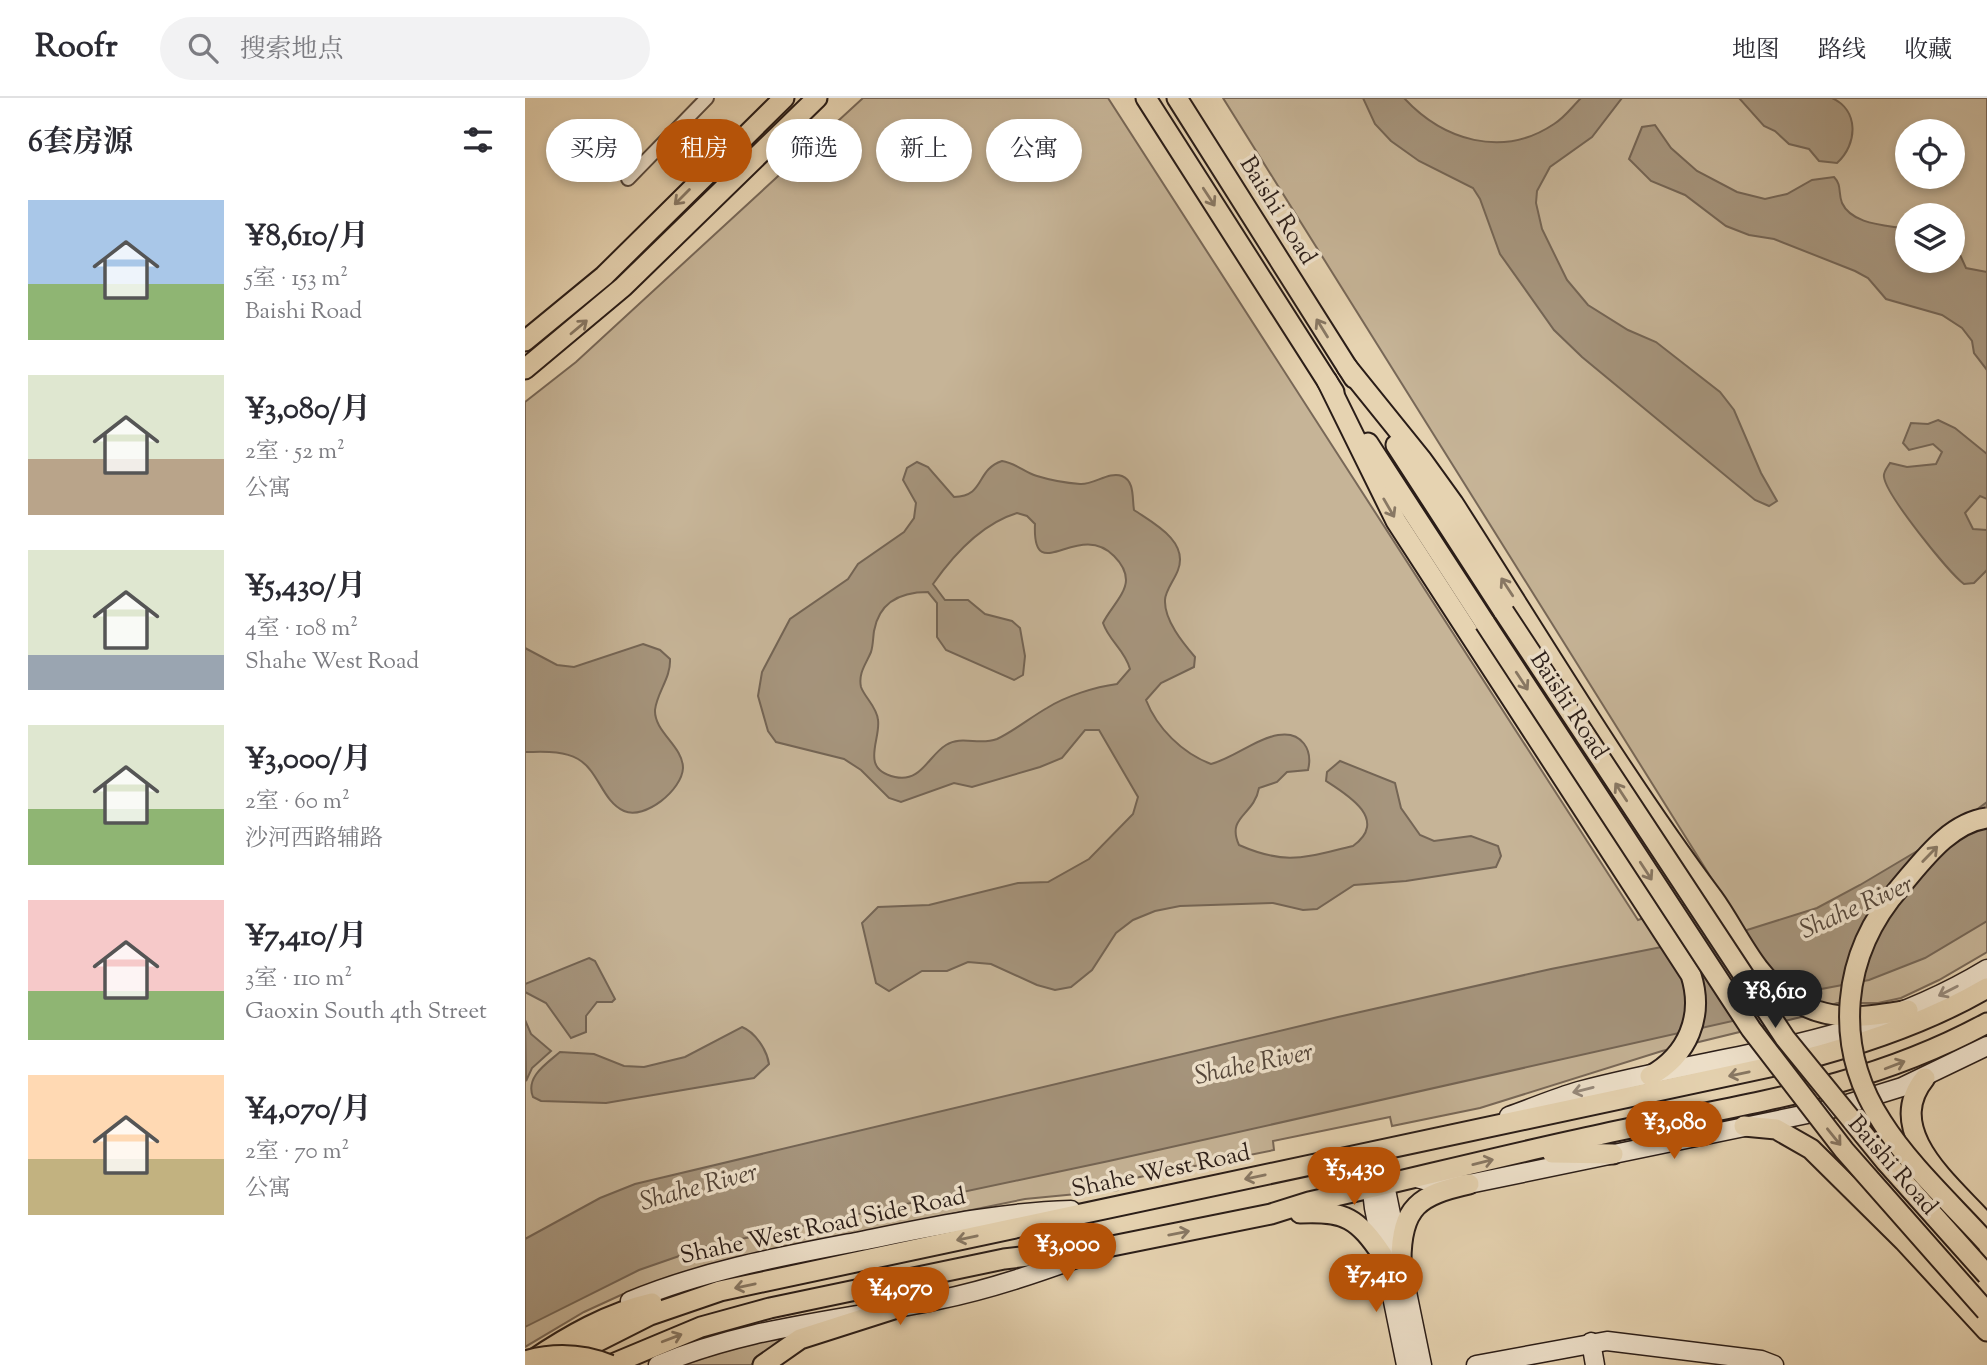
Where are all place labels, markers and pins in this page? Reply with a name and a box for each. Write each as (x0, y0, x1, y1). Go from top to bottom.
pin: ¥8,610 (1718, 970, 1832, 1030)
pin: ¥3,080 (1617, 1102, 1731, 1161)
pin: ¥5,430 (1297, 1148, 1411, 1207)
pin: ¥3,000 (1010, 1224, 1124, 1283)
pin: ¥7,410 (1319, 1254, 1433, 1314)
pin: ¥4,070 (843, 1268, 957, 1327)

